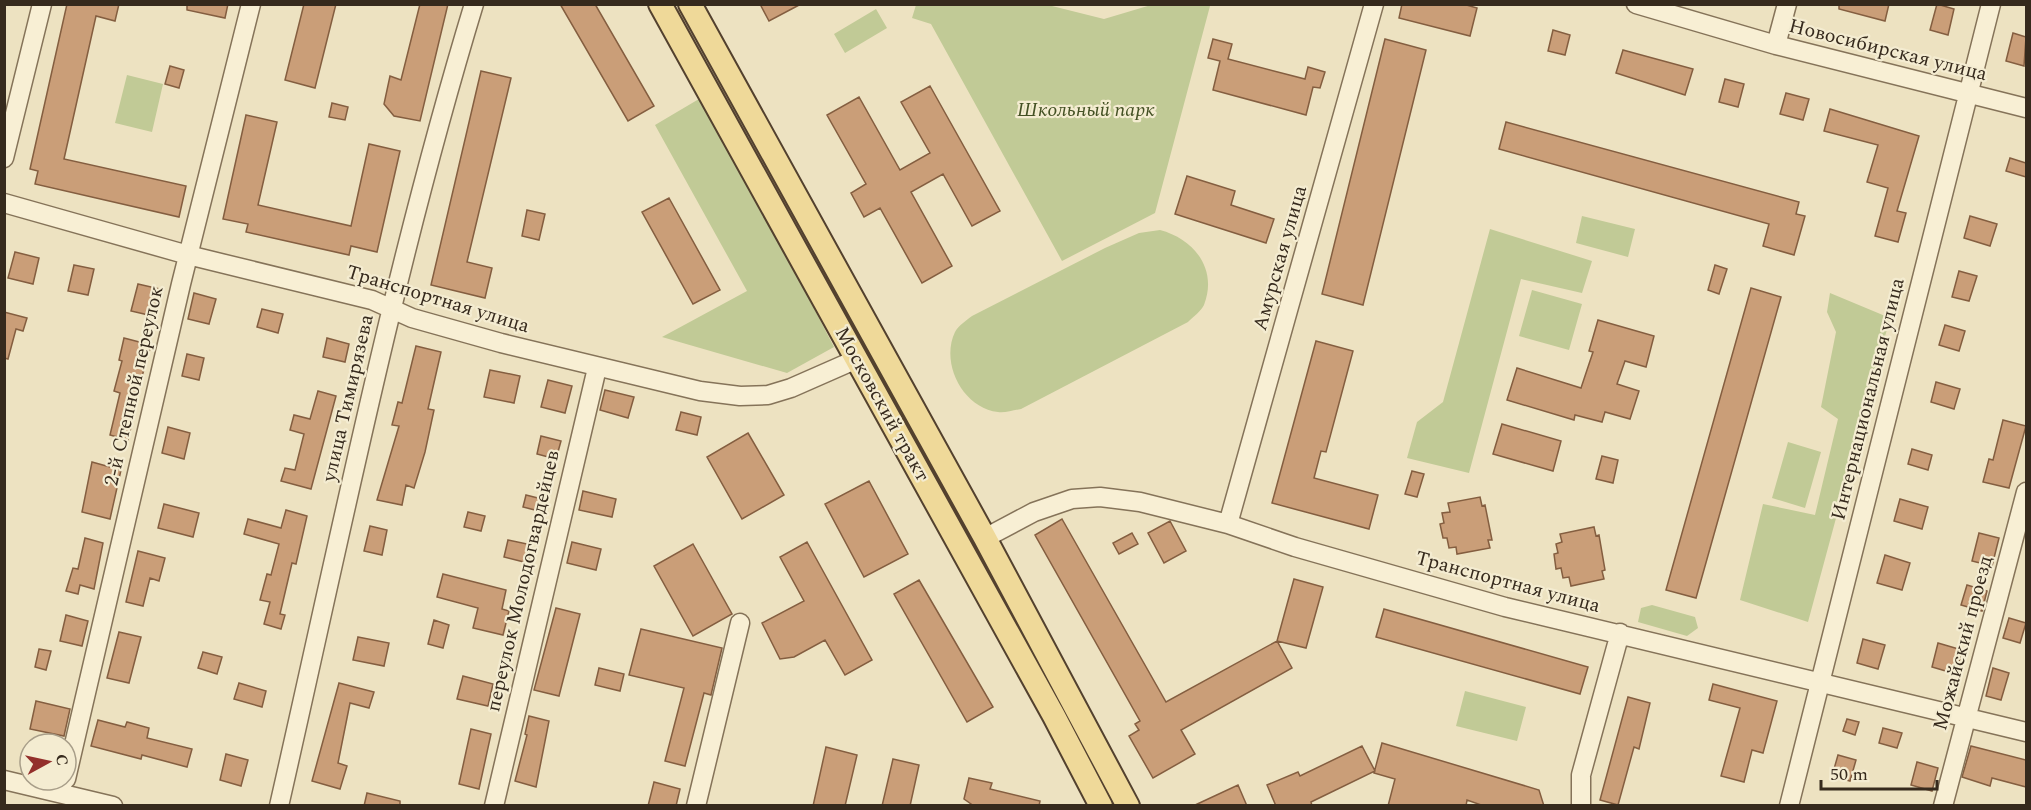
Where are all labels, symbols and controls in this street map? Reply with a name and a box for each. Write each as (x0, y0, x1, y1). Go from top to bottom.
street label: Новосибирская улица (1786, 11, 1991, 89)
park label: Школьный парк (1017, 95, 1155, 125)
street label: Амурская улица (1245, 182, 1315, 334)
street label: Транспортная улица (343, 257, 534, 341)
street label: Интернациональная улица (1823, 274, 1913, 523)
street label: 2-й Степной переулок (96, 283, 172, 489)
street label: улица Тимирязева (314, 311, 382, 486)
street label: Московский тракт (827, 321, 937, 487)
street label: переулок Молодогвардейцев (478, 447, 568, 715)
street label: Транспортная улица (1412, 543, 1604, 621)
street label: Можайский проезд (1925, 552, 2001, 734)
north arrow (18, 732, 78, 792)
text: С (49, 753, 75, 767)
scale bar (1821, 753, 1936, 791)
text: 50 m (1830, 761, 1868, 788)

